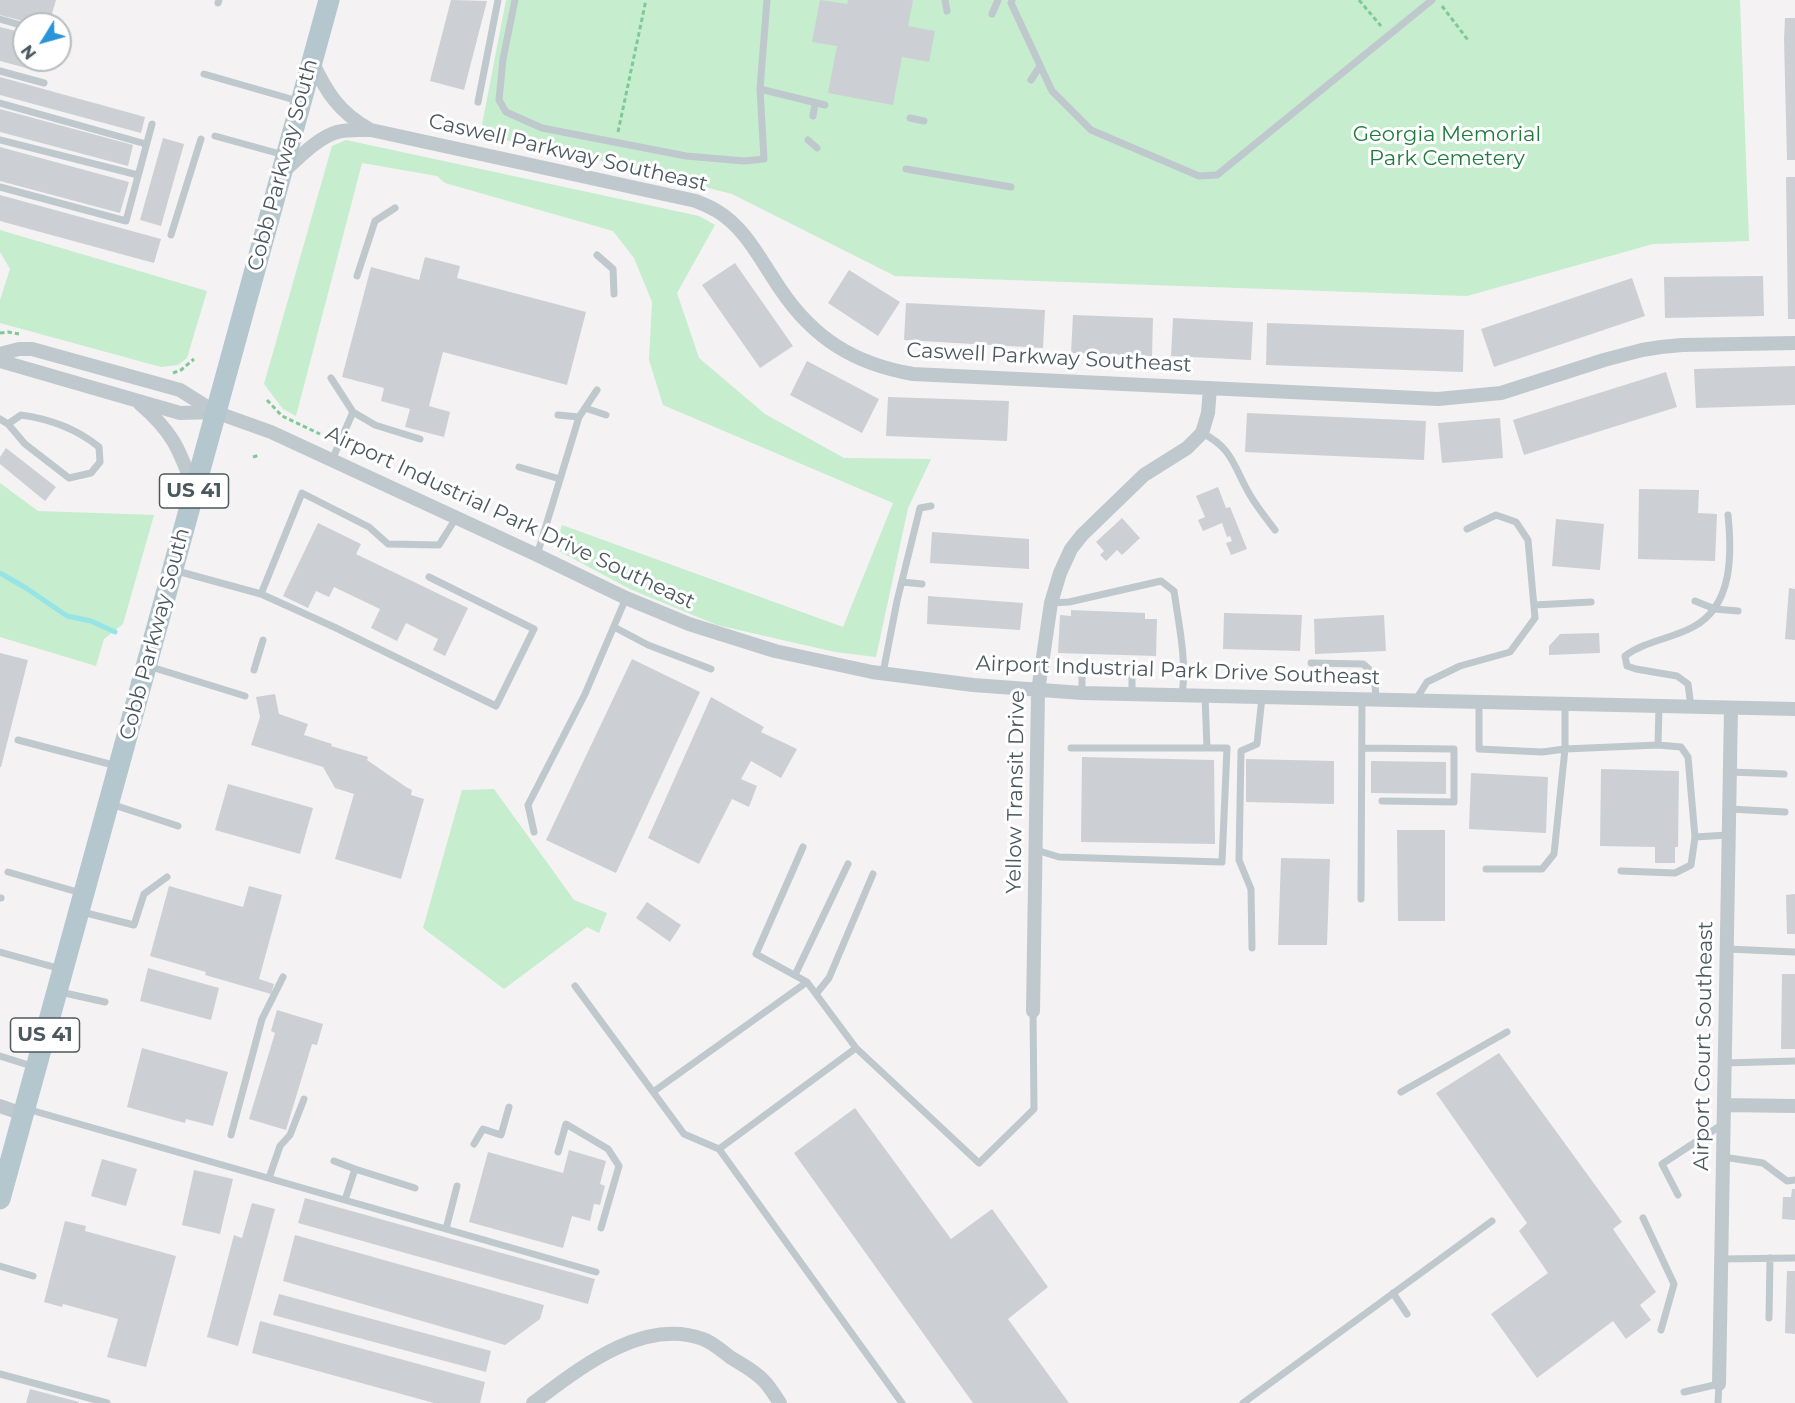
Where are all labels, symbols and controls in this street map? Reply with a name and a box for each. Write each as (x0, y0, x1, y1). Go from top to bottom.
north arrow (12, 12, 72, 72)
text: N (17, 41, 40, 63)
street label: Cobb Parkway South (243, 56, 323, 274)
street label: Caswell Parkway Southeast (426, 109, 710, 197)
park label: Georgia Memorial Park Cemetery (1353, 122, 1541, 172)
street label: Caswell Parkway Southeast (906, 338, 1192, 378)
street label: Airport Industrial Park Drive Southeast (321, 421, 699, 615)
road number: US 41 (160, 474, 228, 508)
street label: Cobb Parkway South (115, 525, 195, 743)
street label: Airport Industrial Park Drive Southeast (975, 651, 1381, 691)
street label: Yellow Transit Drive (1002, 690, 1030, 894)
street label: Airport Court Southeast (1689, 921, 1719, 1171)
road number: US 41 (10, 1018, 80, 1052)

